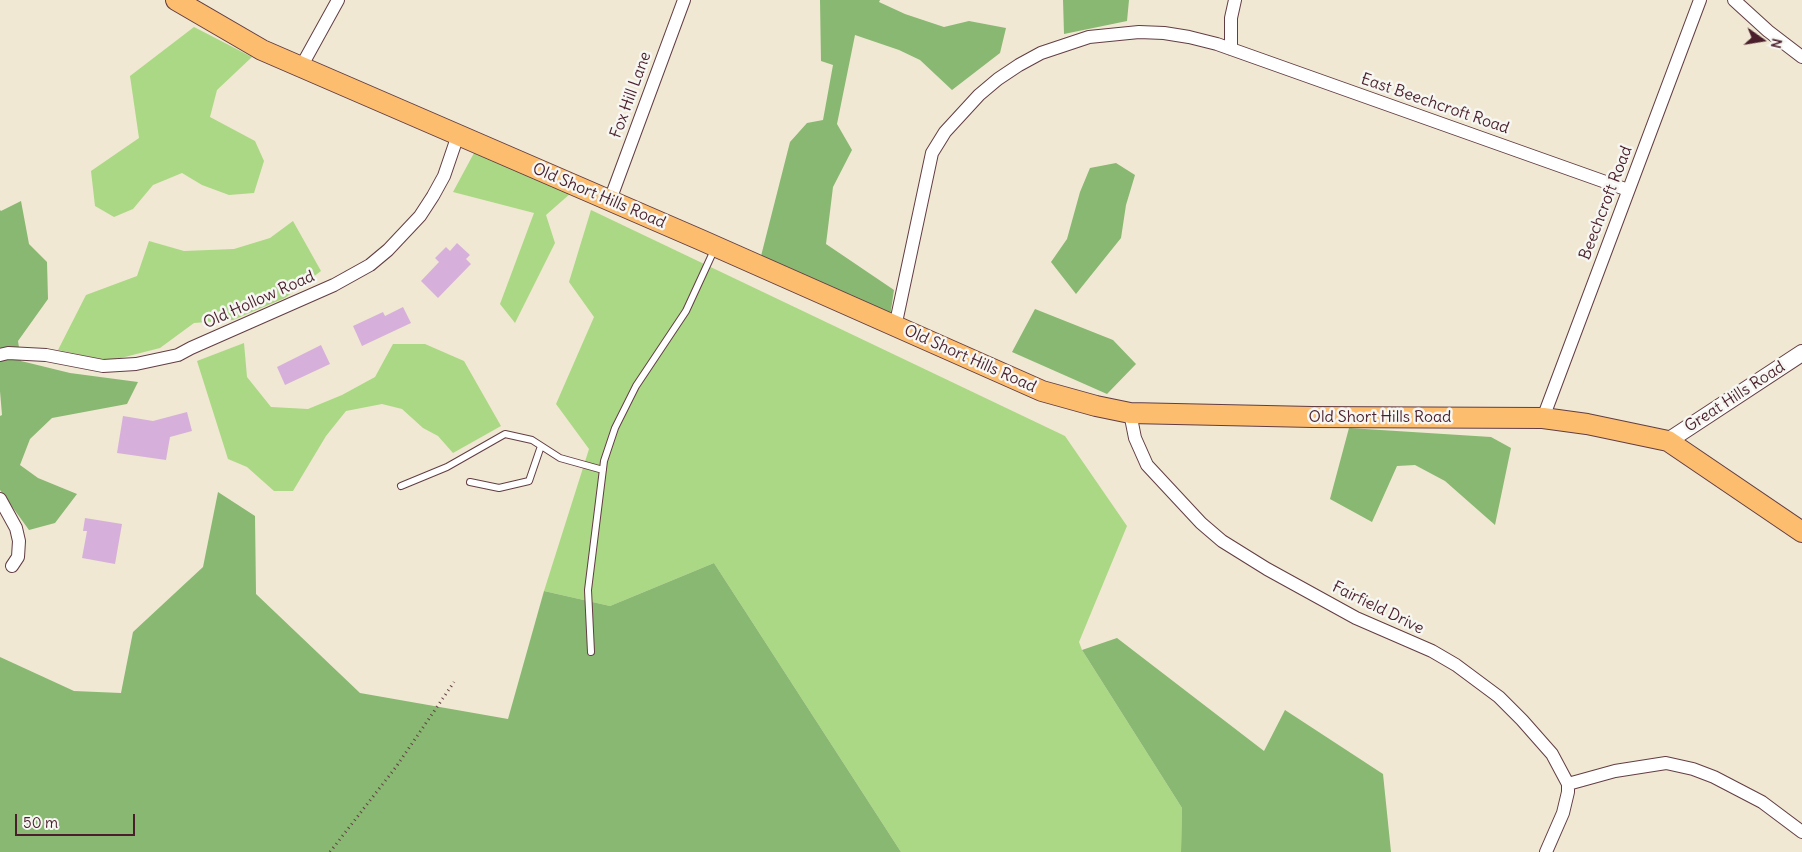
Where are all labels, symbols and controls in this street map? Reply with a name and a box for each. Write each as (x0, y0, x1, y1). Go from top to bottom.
north arrow (1737, 15, 1787, 65)
text: N (1767, 37, 1786, 50)
street label: Fox Hill Lane (607, 49, 655, 141)
street label: East Beechcroft Road (1358, 70, 1512, 138)
street label: Beechcroft Road (1575, 143, 1637, 263)
street label: Old Short Hills Road (529, 159, 669, 233)
street label: Old Hollow Road (200, 267, 318, 333)
street label: Old Short Hills Road (901, 321, 1039, 397)
street label: Great Hills Road (1681, 358, 1789, 436)
street label: Old Short Hills Road (1309, 407, 1451, 427)
street label: Fairfield Drive (1329, 578, 1427, 638)
scale bar (18, 804, 138, 836)
text: 50 m (23, 813, 58, 832)

